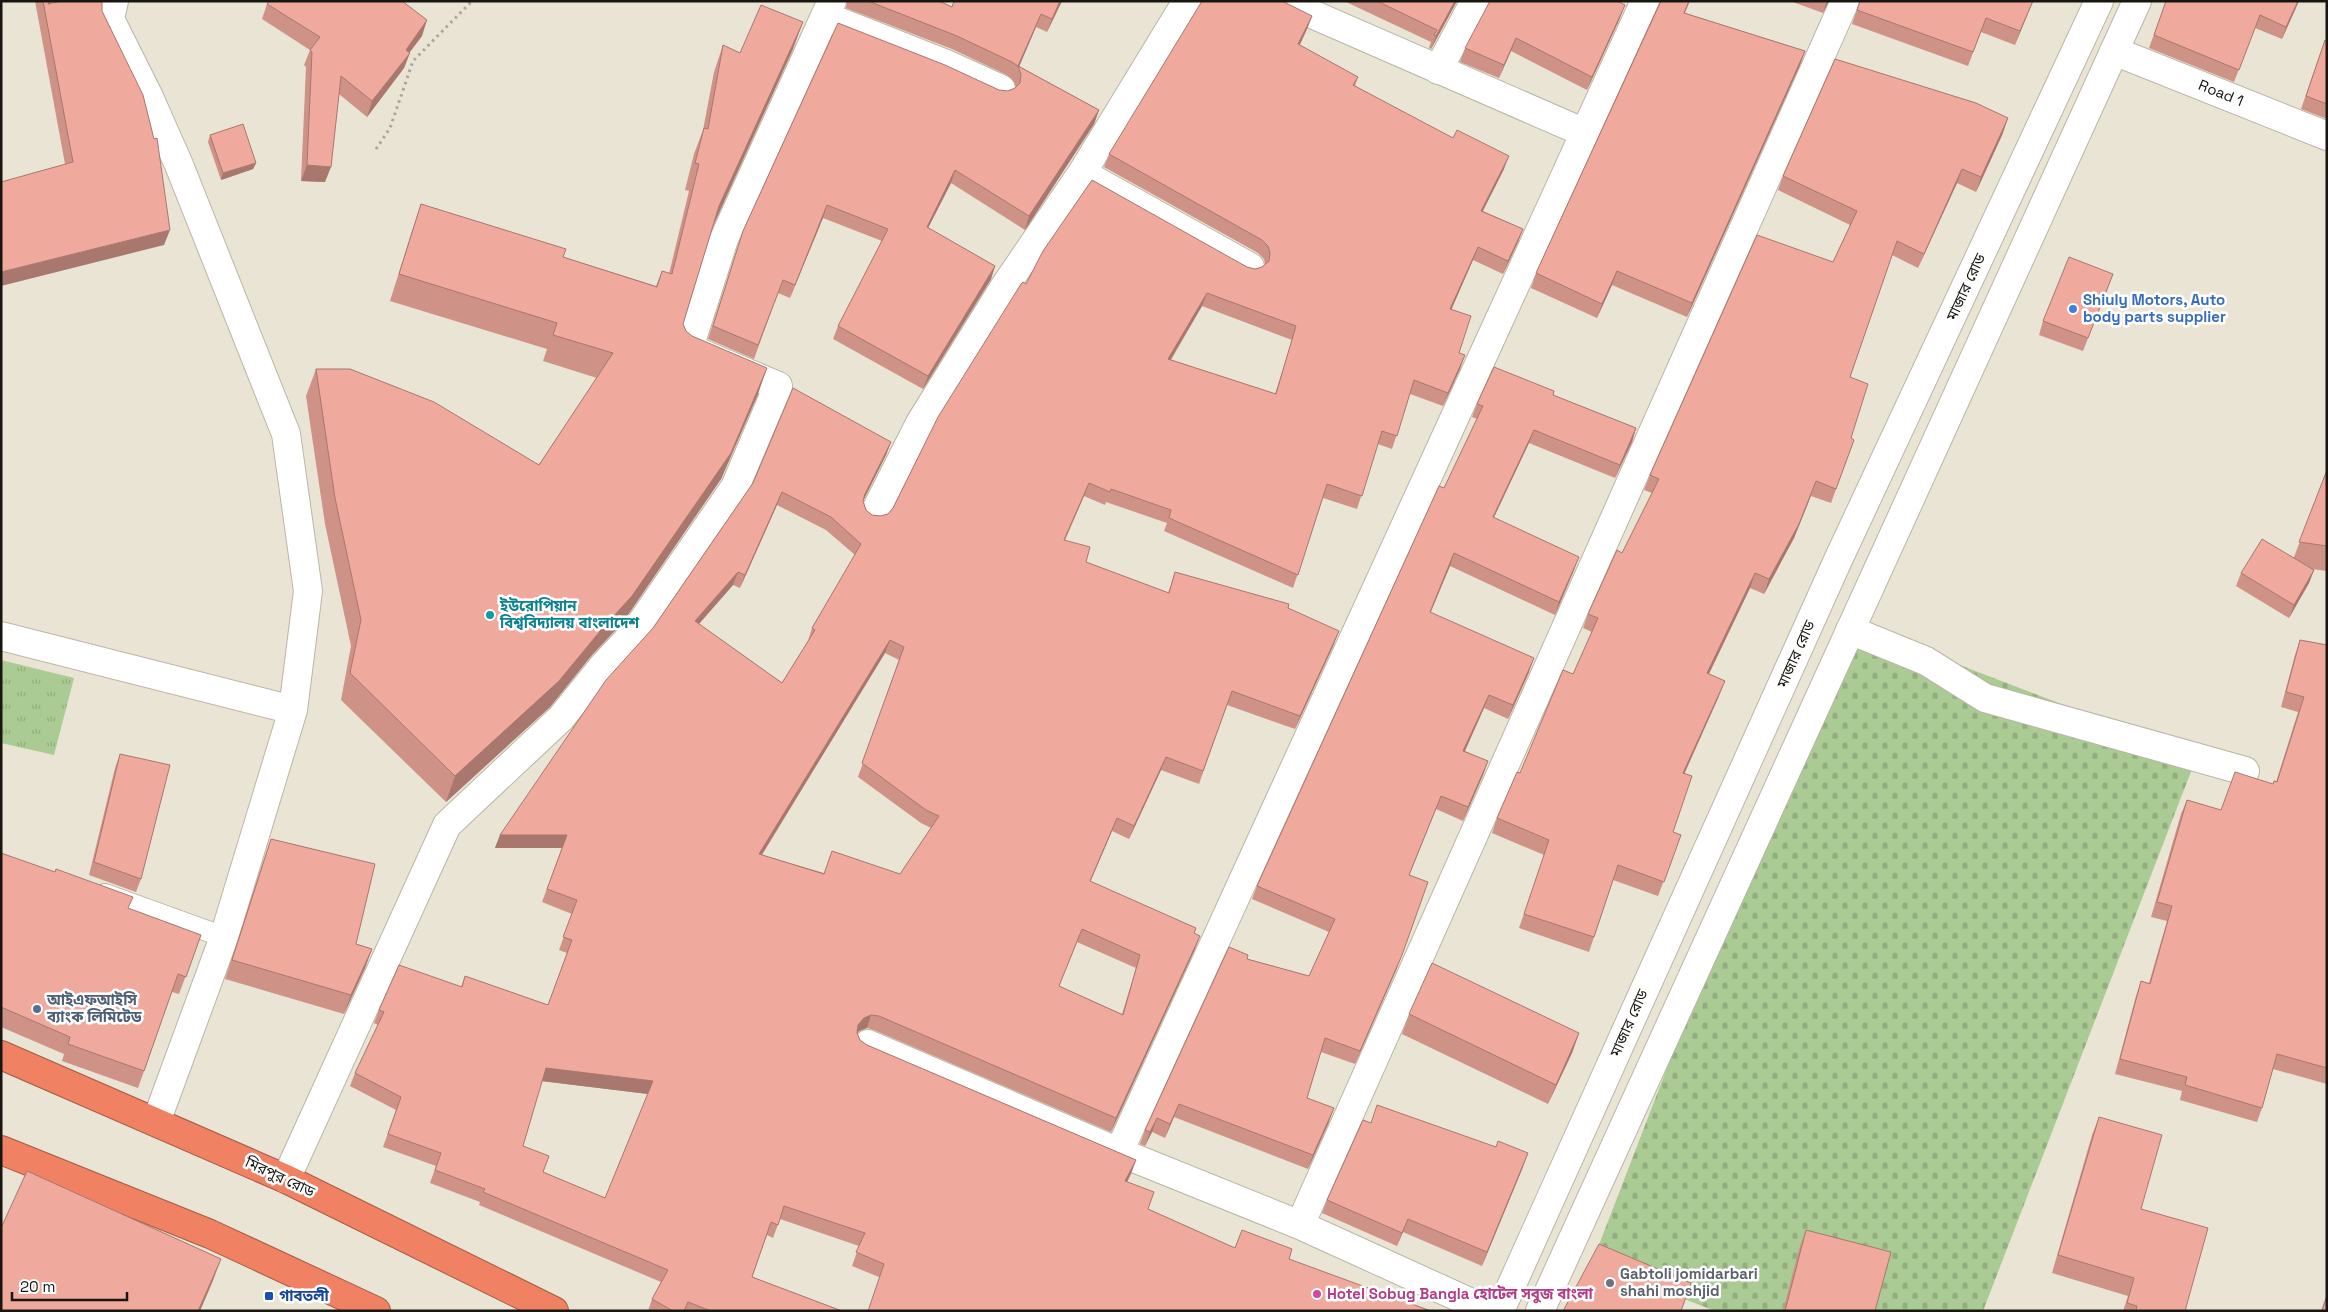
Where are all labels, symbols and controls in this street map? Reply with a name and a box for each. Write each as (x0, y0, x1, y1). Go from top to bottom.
street label: Road 1 (2196, 75, 2247, 110)
street label: মাজার রোড (1941, 250, 1989, 324)
place label: Shiuly Motors, Auto body parts supplier (2083, 290, 2226, 326)
marker: Shiuly Motors, Auto body parts supplier (2067, 303, 2079, 315)
place label: ইউরোপিয়ান বিশ্ববিদ্যালয় বাংলাদেশ (499, 596, 639, 632)
marker: ইউরোপিয়ান বিশ্ববিদ্যালয় বাংলাদেশ (484, 609, 496, 621)
street label: মাজার রোড (1772, 617, 1819, 691)
street label: মাজার রোড (1605, 986, 1652, 1060)
place label: আইএফআইসি ব্যাংক লিমিটেড (46, 990, 142, 1026)
marker: আইএফআইসি ব্যাংক লিমিটেড (31, 1003, 43, 1015)
street label: মিরপুর রোড (241, 1152, 318, 1201)
place label: Gabtoli jomidarbari shahi moshjid (1620, 1264, 1758, 1300)
scale bar (12, 1270, 128, 1302)
text: 20 m (20, 1277, 55, 1296)
marker: Gabtoli jomidarbari shahi moshjid (1604, 1277, 1616, 1289)
place label: Hotel Sobug Bangla হোটেল সবুজ বাংলা (1327, 1284, 1594, 1304)
place label: গাবতলী (279, 1286, 329, 1305)
marker: Hotel Sobug Bangla হোটেল সবুজ বাংলা (1311, 1288, 1323, 1300)
marker: গাবতলী (263, 1290, 275, 1302)

